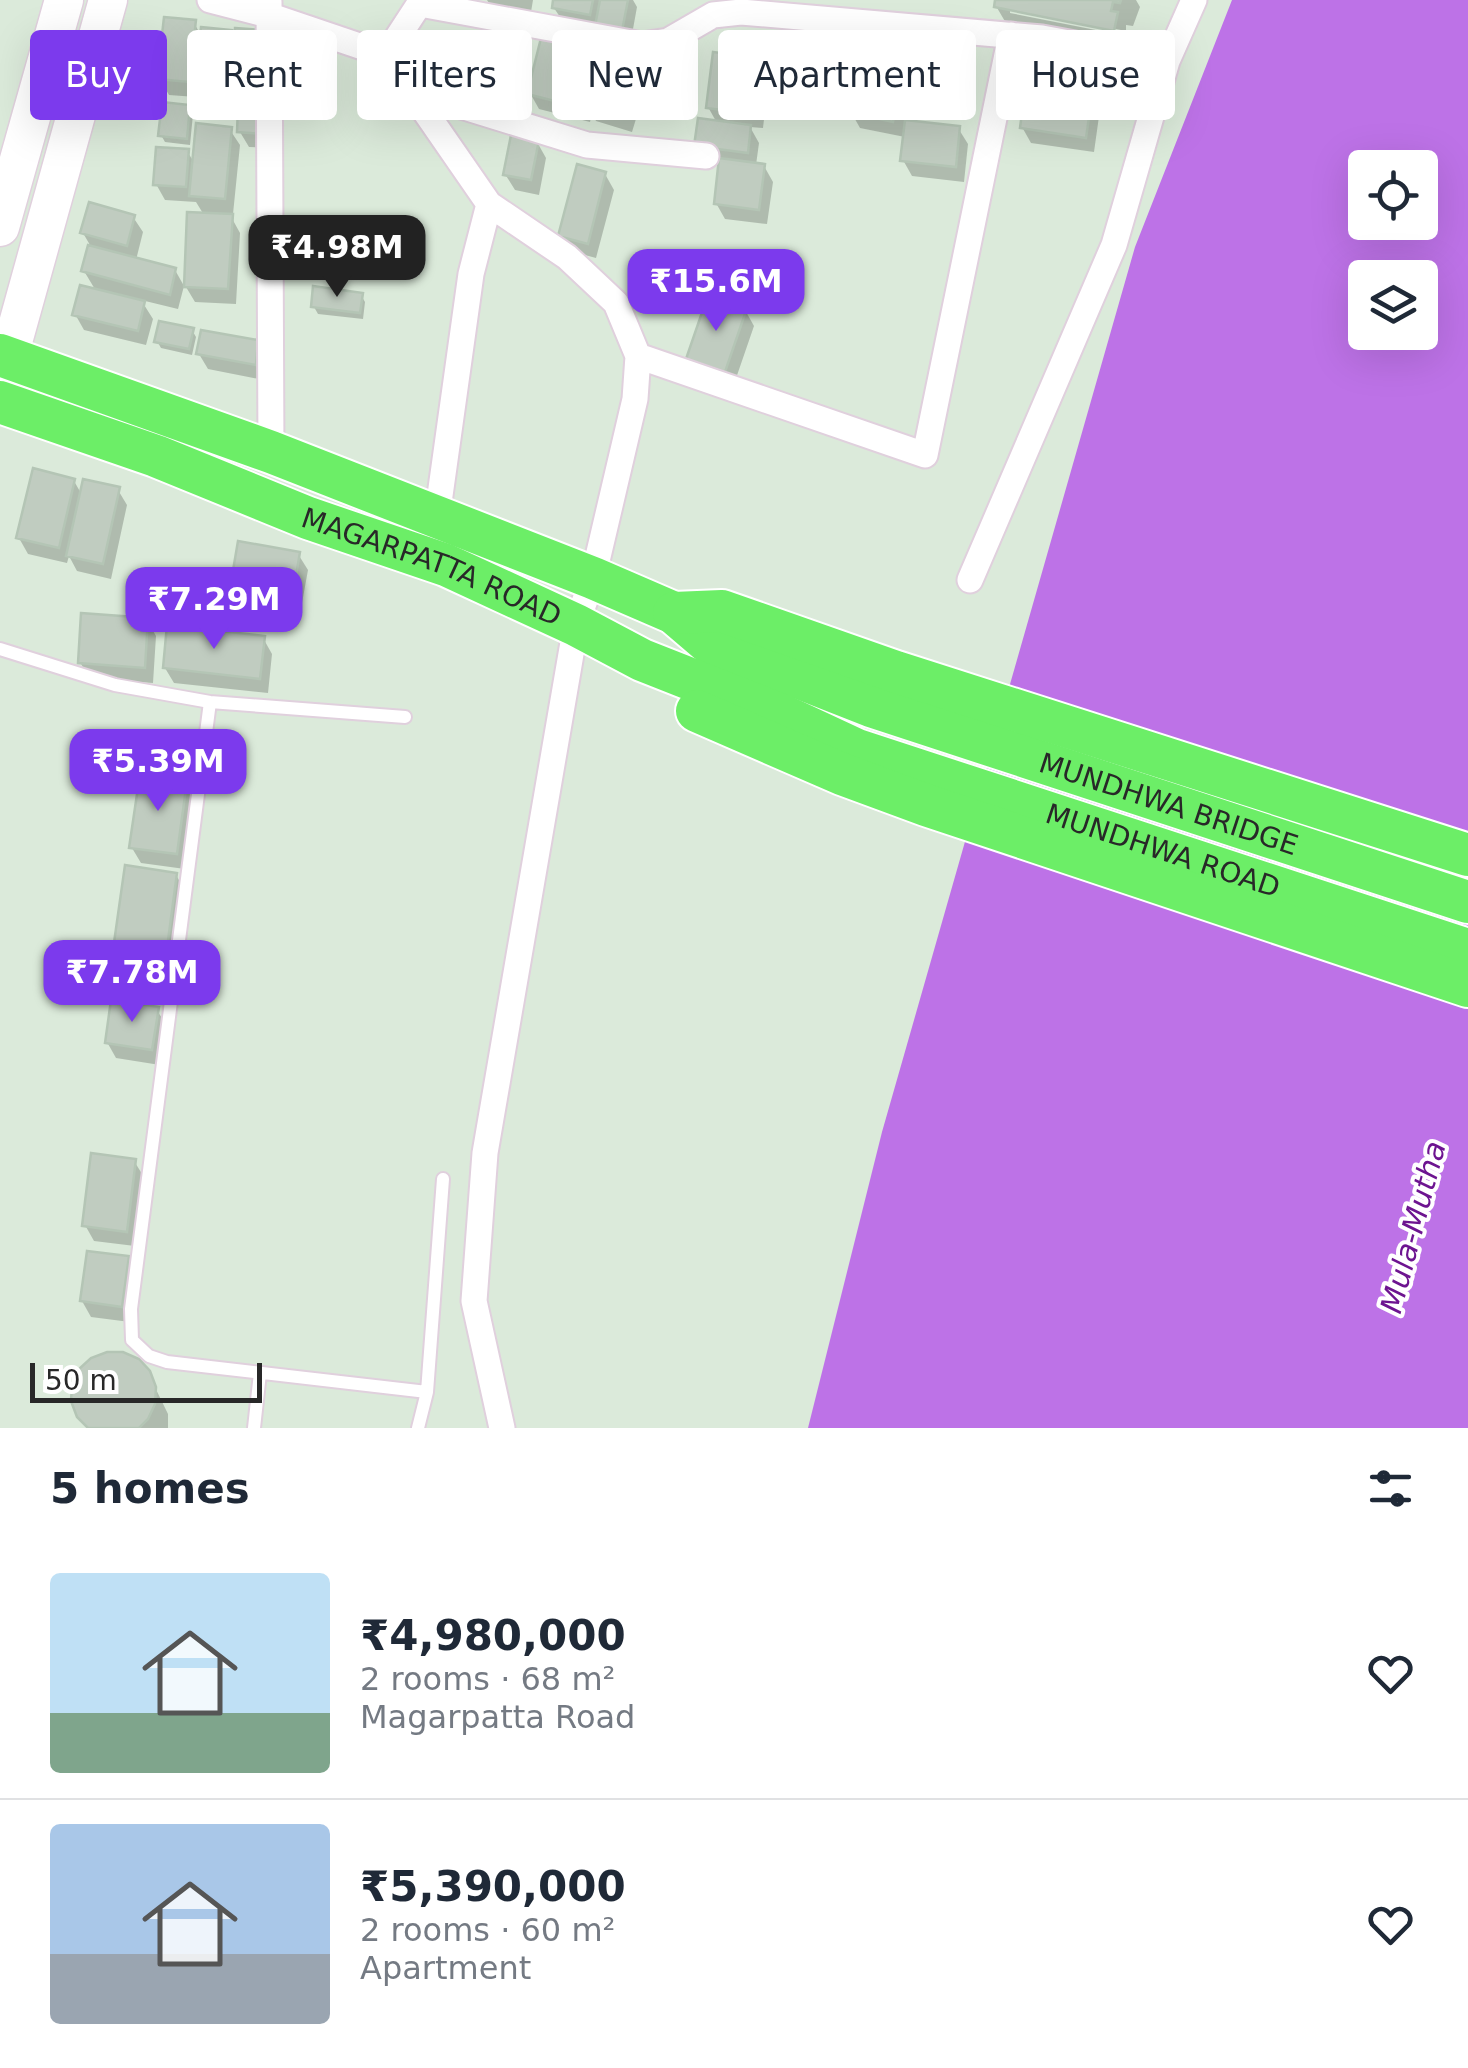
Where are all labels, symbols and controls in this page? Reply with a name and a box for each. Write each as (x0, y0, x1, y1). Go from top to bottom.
chip: Buy (30, 30, 167, 120)
chip: Rent (187, 30, 337, 120)
chip: Filters (357, 30, 532, 120)
chip: New (552, 30, 698, 120)
chip: Apartment (718, 30, 976, 120)
chip: House (996, 30, 1175, 120)
map controls (1348, 150, 1438, 350)
button: locate (1348, 150, 1438, 240)
pin: ₹4.98M (256, 215, 418, 300)
text: ₹4.98M (270, 228, 404, 266)
pin: ₹15.6M (635, 249, 797, 334)
button: layers (1348, 260, 1438, 350)
text: ₹15.6M (649, 262, 783, 300)
street label: MAGARPATTA ROAD (297, 501, 567, 632)
pin: ₹7.29M (133, 567, 295, 652)
text: ₹7.29M (147, 580, 281, 618)
pin: ₹5.39M (77, 729, 239, 814)
text: ₹5.39M (91, 742, 225, 780)
street label: MUNDHWA BRIDGE (1035, 746, 1302, 862)
street label: MUNDHWA ROAD (1042, 796, 1284, 904)
pin: ₹7.78M (51, 940, 213, 1025)
text: ₹7.78M (65, 953, 199, 991)
water label: Mula-Mutha (1373, 1137, 1453, 1317)
scale bar (30, 1358, 262, 1402)
text: 50 m (45, 1364, 117, 1397)
icon: filters (1363, 1461, 1418, 1516)
text: 5 homes (50, 1464, 250, 1513)
text: ₹4,980,000 (360, 1611, 626, 1660)
icon: home (130, 1613, 250, 1733)
icon: heart (1363, 1646, 1418, 1701)
text: 2 rooms · 68 m² (360, 1660, 615, 1698)
text: Magarpatta Road (360, 1698, 635, 1736)
text: ₹5,390,000 (360, 1862, 626, 1911)
icon: home (130, 1864, 250, 1984)
icon: heart (1363, 1897, 1418, 1952)
text: 2 rooms · 60 m² (360, 1911, 615, 1949)
text: Apartment (360, 1949, 531, 1987)

